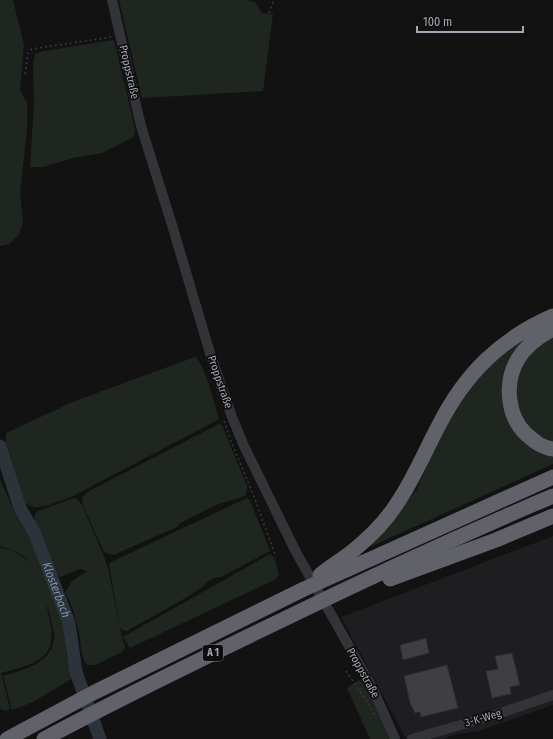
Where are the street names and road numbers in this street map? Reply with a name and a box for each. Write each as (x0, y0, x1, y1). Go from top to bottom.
street label: Proppstraße (116, 44, 142, 100)
street label: Proppstraße (205, 354, 235, 410)
road number: A 1 (203, 645, 223, 661)
street label: Proppstraße (344, 646, 382, 700)
street label: 3-K-Weg (463, 706, 503, 729)

